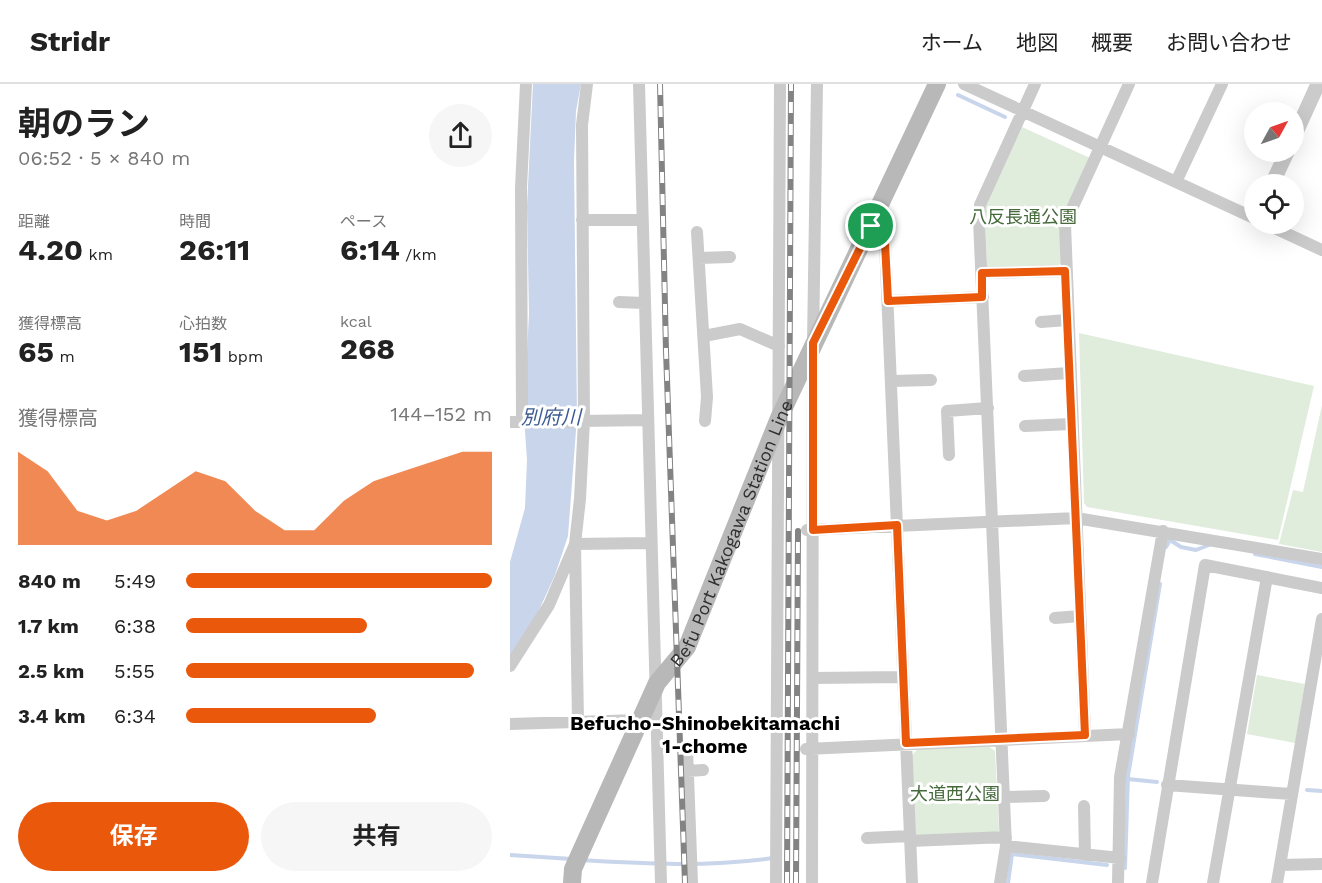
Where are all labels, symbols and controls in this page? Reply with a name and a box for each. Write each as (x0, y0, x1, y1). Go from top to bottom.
text: Stridr (30, 25, 110, 58)
text: ホーム (921, 30, 983, 55)
text: 地図 (1016, 30, 1058, 55)
text: 概要 (1091, 30, 1133, 55)
text: お問い合わせ (1166, 30, 1292, 55)
north arrow (1244, 102, 1304, 162)
map controls (1244, 102, 1304, 234)
text: 朝のラン (18, 104, 150, 143)
button: share (429, 104, 492, 167)
text: 06:52 · 5 × 840 m (18, 146, 190, 170)
button: locate (1244, 174, 1304, 234)
pin (845, 200, 896, 251)
park label: 八反長通公園 (969, 206, 1077, 227)
icon: arrive (854, 209, 887, 242)
text: 距離 (18, 212, 50, 231)
text: 時間 (179, 212, 211, 231)
text: ペース (340, 212, 387, 231)
text: 4.20 (18, 232, 83, 267)
text: 26:11 (179, 232, 250, 267)
text: 6:14 (340, 232, 400, 267)
text: km (83, 245, 113, 264)
text: /km (400, 245, 437, 264)
text: kcal (340, 312, 372, 331)
text: 獲得標高 (18, 314, 82, 333)
text: 心拍数 (179, 314, 227, 333)
text: 268 (340, 331, 395, 366)
text: 65 (18, 334, 54, 369)
text: 151 (179, 334, 222, 369)
text: m (54, 347, 75, 366)
text: bpm (222, 347, 263, 366)
street label: Befu Port Kakogawa Station Line (665, 396, 797, 671)
text: 144–152 m (390, 402, 492, 426)
water label: 別府川 (521, 405, 583, 429)
text: 獲得標高 (18, 406, 98, 430)
text: 840 m (18, 569, 81, 593)
text: 5:49 (114, 569, 156, 593)
text: 1.7 km (18, 614, 79, 638)
text: 6:38 (114, 614, 156, 638)
text: 2.5 km (18, 659, 84, 683)
text: 5:55 (114, 659, 155, 683)
text: 3.4 km (18, 704, 85, 728)
text: 6:34 (114, 704, 156, 728)
district label: Befucho-Shinobekitamachi 1-chome (570, 711, 840, 758)
park label: 大道西公園 (910, 783, 1000, 804)
button: 保存 (18, 802, 249, 871)
button: 共有 (261, 802, 492, 871)

